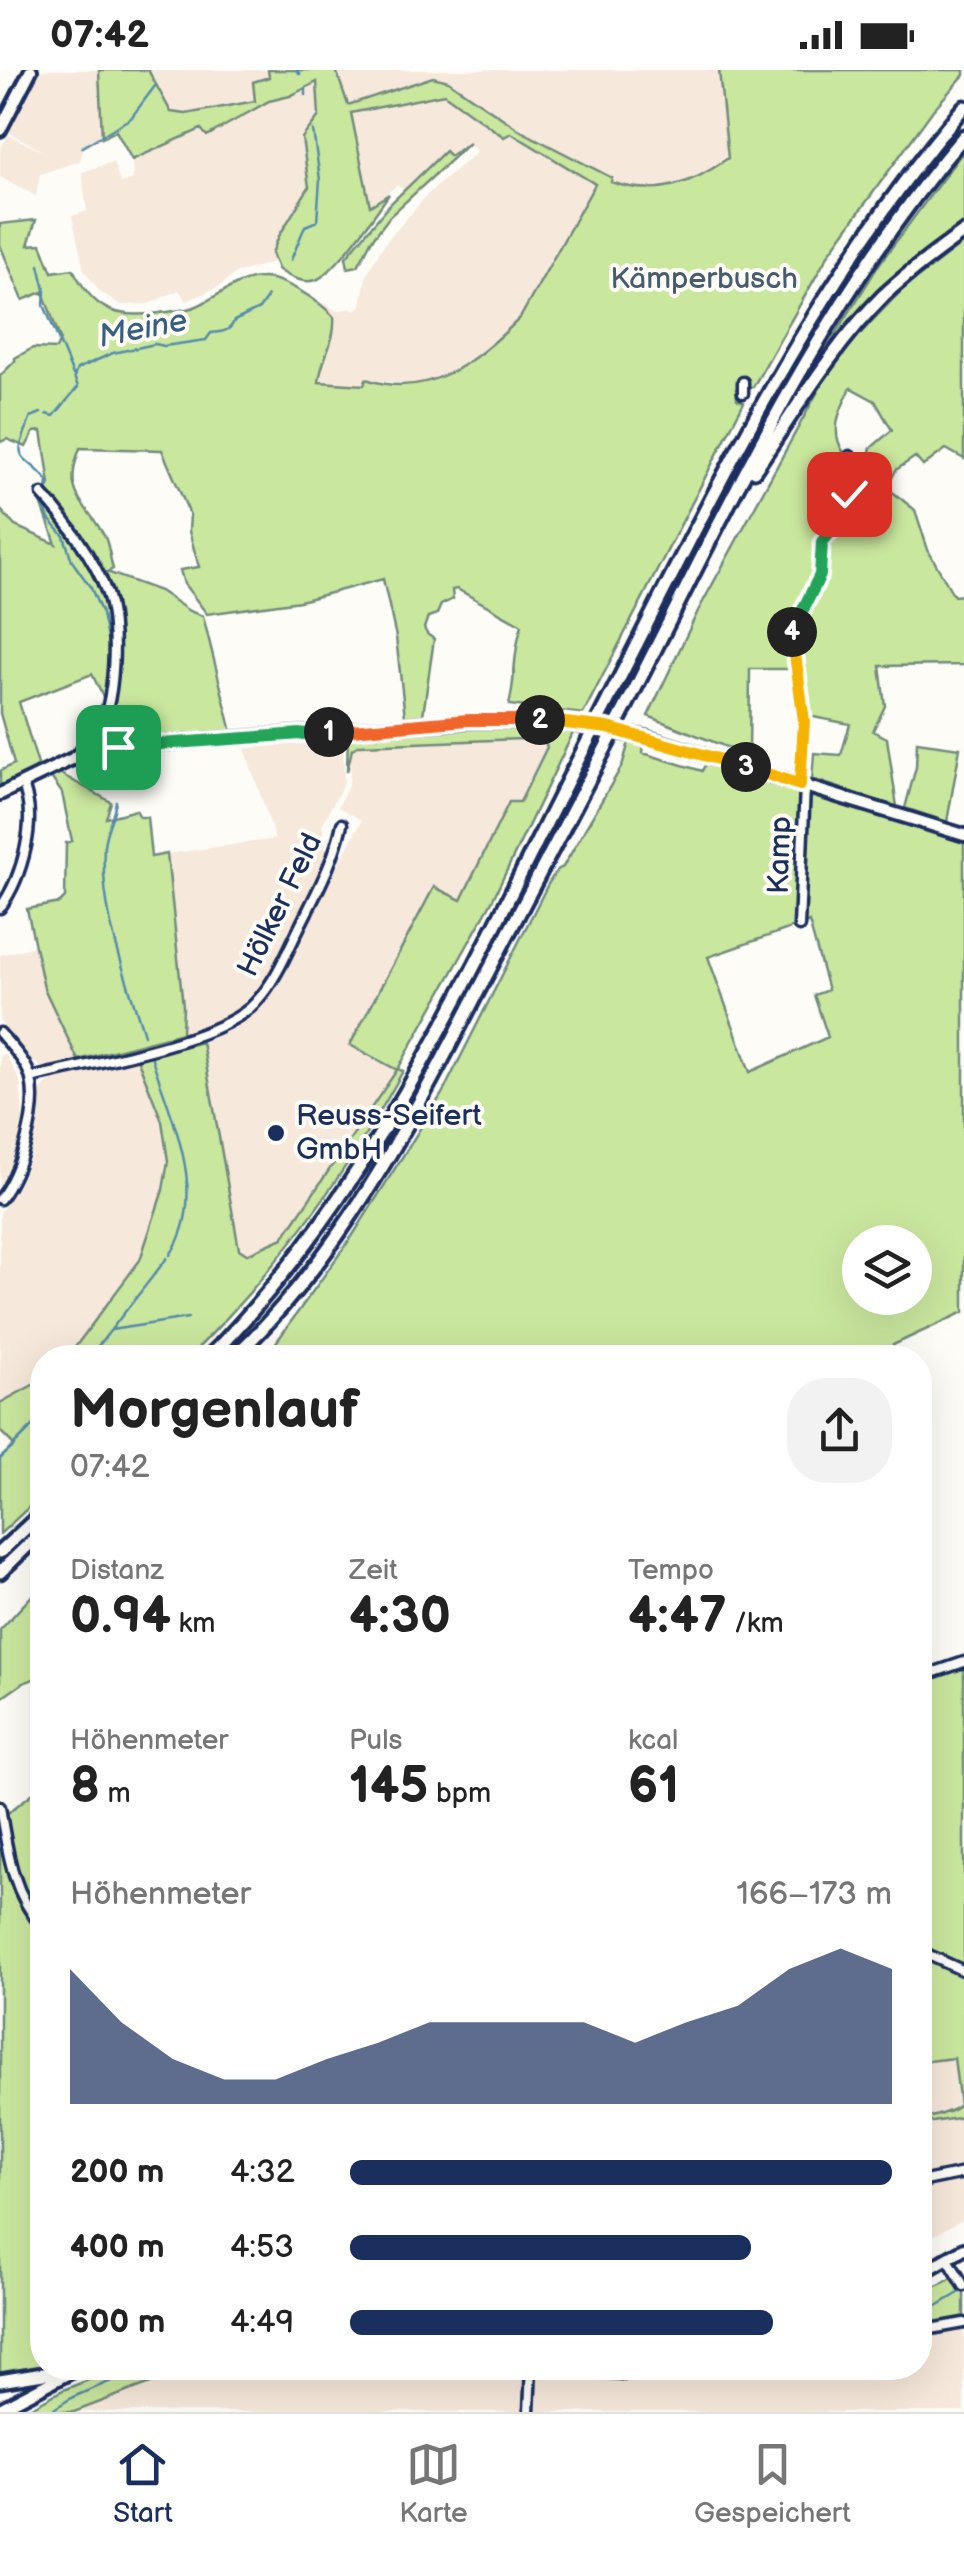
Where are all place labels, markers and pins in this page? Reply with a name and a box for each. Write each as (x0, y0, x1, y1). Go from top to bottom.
pin (807, 452, 892, 537)
pin: 4 (767, 607, 817, 657)
pin: 2 (515, 695, 565, 745)
pin (76, 705, 161, 790)
pin: 1 (304, 707, 354, 757)
pin: 3 (721, 742, 771, 792)
place label: Reuss-Seifert GmbH (296, 1098, 482, 1168)
marker: Reuss-Seifert GmbH (265, 1122, 287, 1144)

